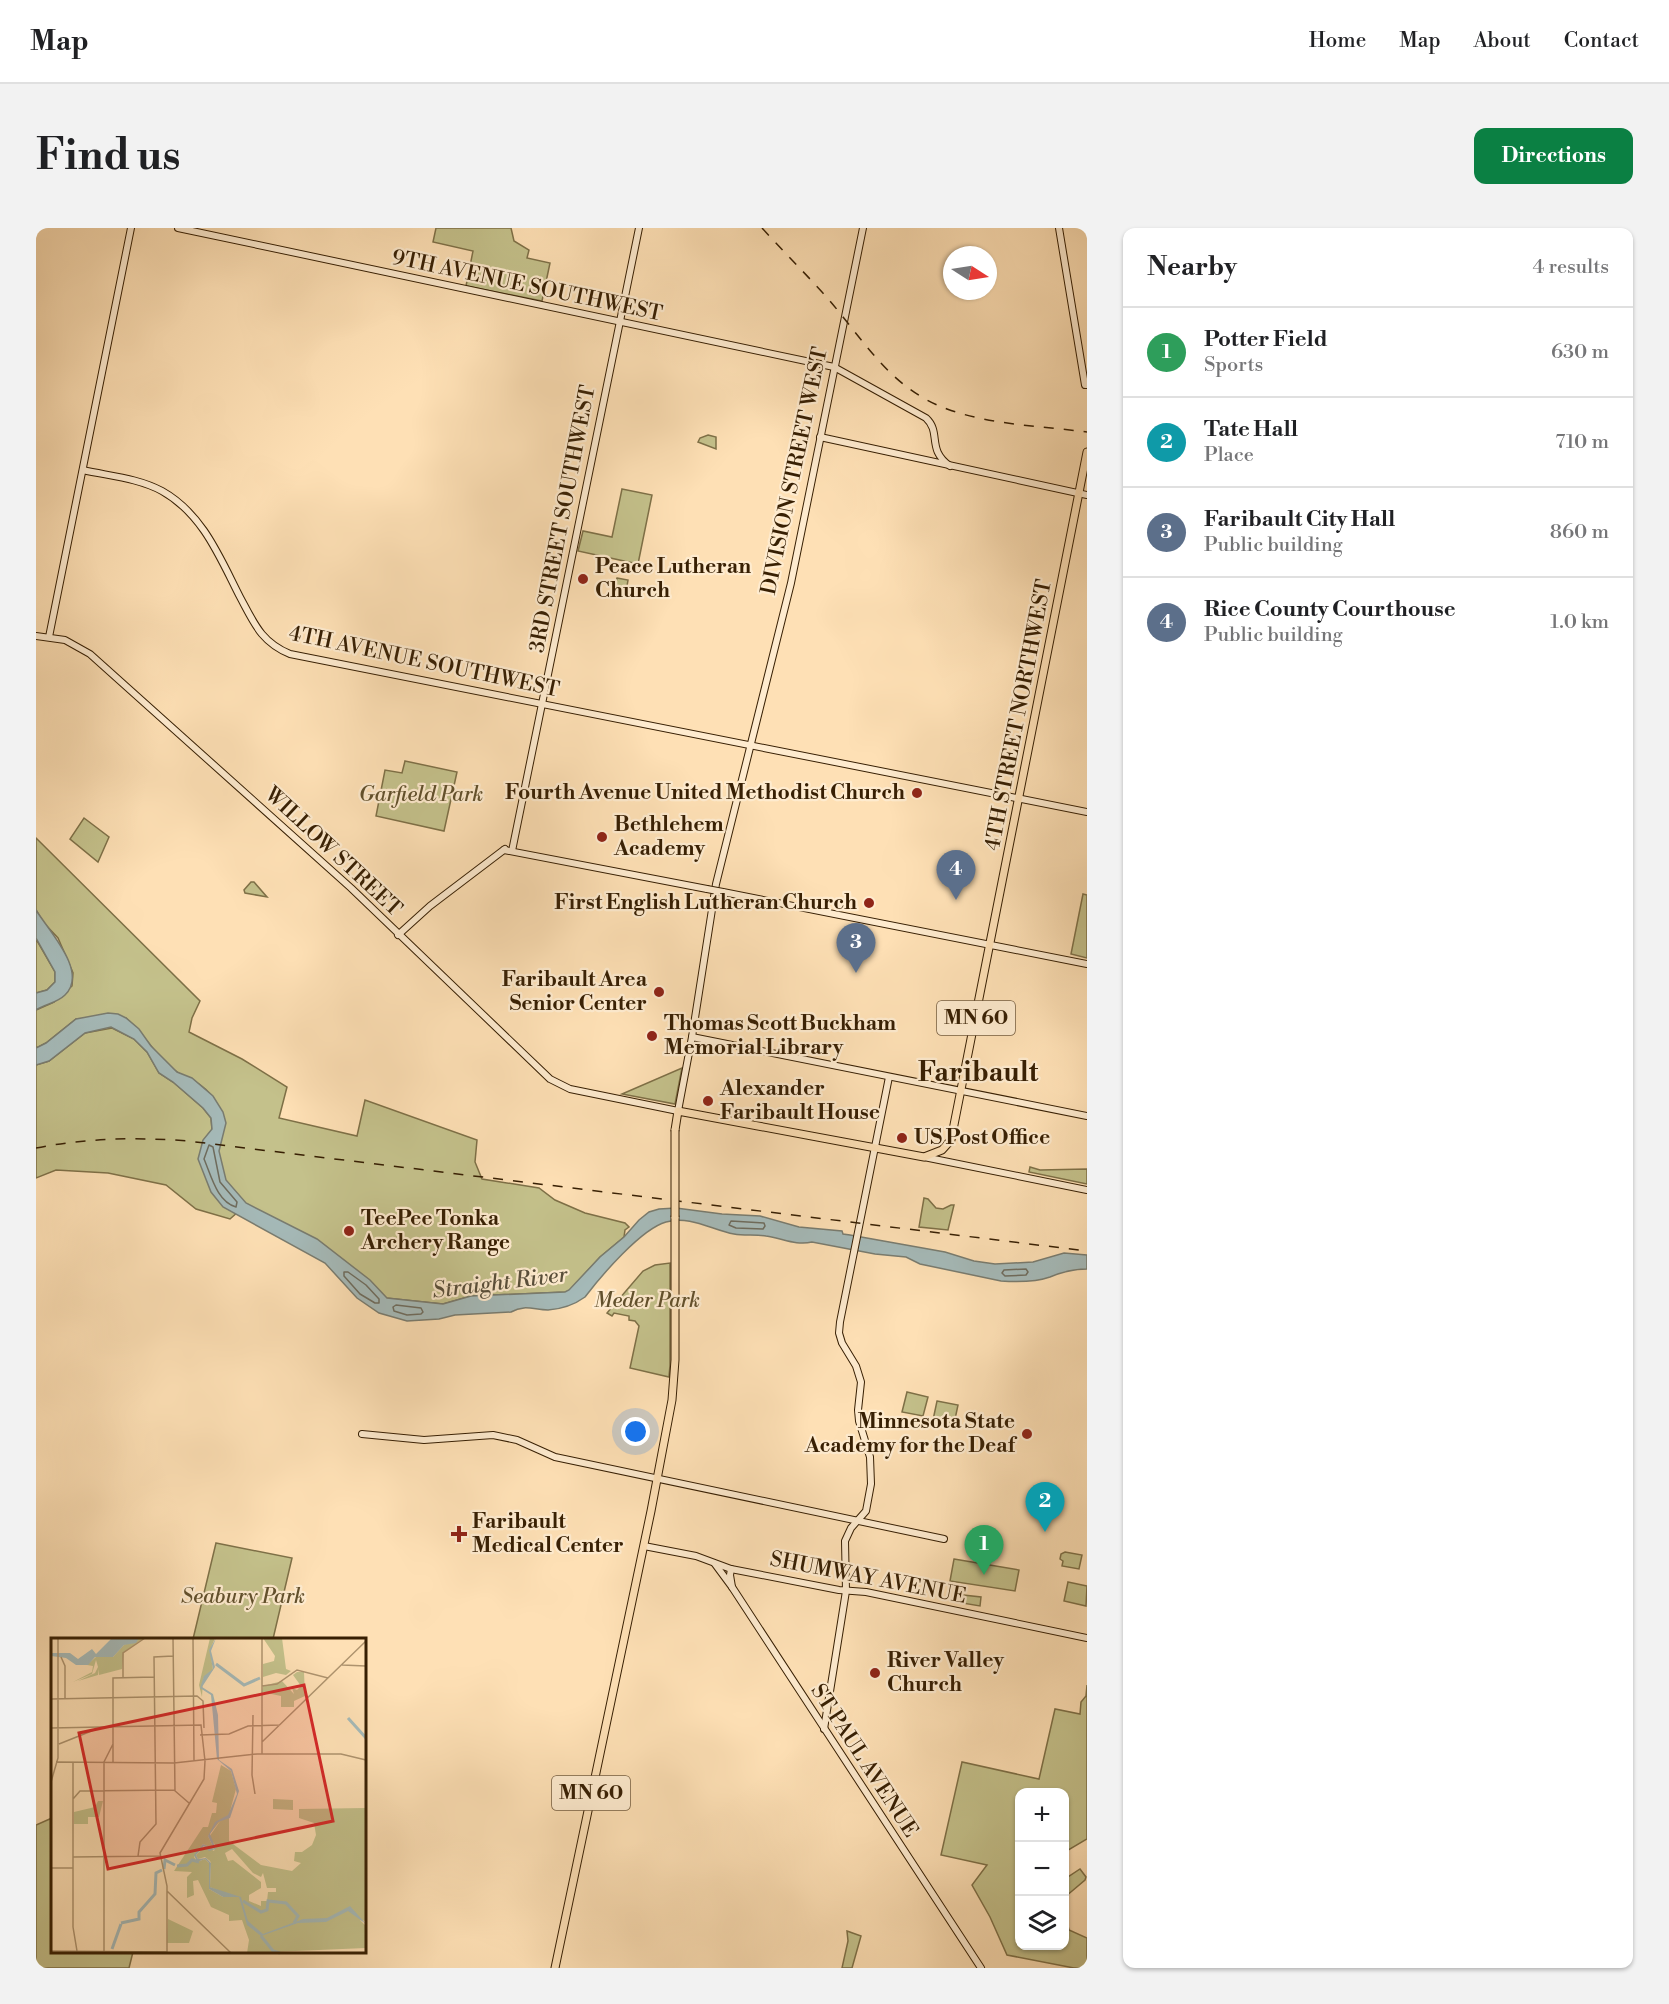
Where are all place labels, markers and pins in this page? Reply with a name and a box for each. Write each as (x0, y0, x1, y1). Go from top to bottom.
place label: Peace Lutheran Church (595, 554, 751, 604)
marker: Peace Lutheran Church (576, 572, 590, 586)
place label: Fourth Avenue United Methodist Church (505, 780, 905, 806)
marker: Fourth Avenue United Methodist Church (910, 786, 924, 800)
place label: Bethlehem Academy (613, 812, 724, 862)
marker: Bethlehem Academy (595, 830, 609, 844)
pin: 4 (936, 850, 976, 900)
place label: First English Lutheran Church (554, 890, 857, 916)
marker: First English Lutheran Church (862, 896, 876, 910)
pin: 3 (836, 924, 876, 973)
place label: Faribault Area Senior Center (502, 967, 648, 1017)
marker: Faribault Area Senior Center (652, 985, 666, 999)
place label: Thomas Scott Buckham Memorial Library (664, 1011, 896, 1061)
marker: Thomas Scott Buckham Memorial Library (645, 1029, 659, 1043)
place label: Alexander Faribault House (719, 1076, 880, 1126)
marker: Alexander Faribault House (701, 1094, 715, 1108)
place label: US Post Office (914, 1125, 1050, 1151)
marker: US Post Office (895, 1131, 909, 1145)
place label: TeePee Tonka Archery Range (360, 1206, 510, 1256)
marker: TeePee Tonka Archery Range (342, 1224, 356, 1238)
place label: Minnesota State Academy for the Deaf (804, 1409, 1018, 1459)
marker: Minnesota State Academy for the Deaf (1020, 1427, 1034, 1441)
pin: 2 (1026, 1482, 1064, 1532)
place label: Faribault Medical Center (472, 1509, 624, 1559)
marker: Faribault Medical Center (450, 1525, 468, 1543)
pin: 1 (964, 1526, 1004, 1575)
place label: River Valley Church (887, 1648, 1004, 1698)
marker: River Valley Church (868, 1666, 882, 1680)

